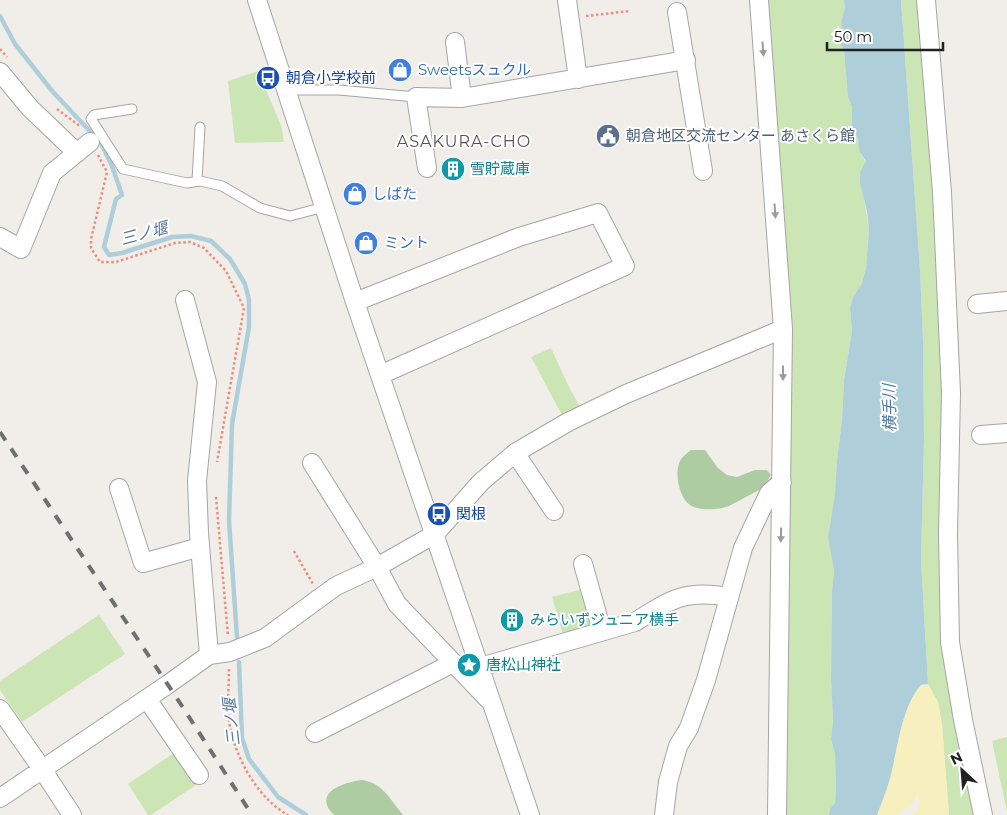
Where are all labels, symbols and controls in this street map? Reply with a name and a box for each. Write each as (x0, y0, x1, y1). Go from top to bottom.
scale bar (827, 20, 943, 52)
text: 50 m (834, 27, 872, 46)
one-way arrow (759, 41, 767, 57)
shop icon: Sweetsスュクル (387, 57, 413, 83)
place label: Sweetsスュクル (418, 60, 531, 79)
bus stop icon: 朝倉小学校前 (255, 65, 281, 91)
place label: 朝倉小学校前 (286, 68, 376, 87)
public building icon: 朝倉地区交流センター あさくら館 (595, 123, 621, 149)
place label: 朝倉地区交流センター あさくら館 (626, 126, 855, 145)
district label: ASAKURA-CHO (397, 132, 531, 151)
building icon: 雪貯蔵庫 (440, 156, 466, 182)
place label: 雪貯蔵庫 (470, 159, 530, 178)
shop icon: しばた (342, 181, 368, 207)
place label: しばた (372, 184, 417, 203)
one-way arrow (771, 203, 779, 219)
water label: 三ノ堰 (118, 217, 173, 249)
shop icon: ミント (353, 230, 379, 256)
place label: ミント (384, 233, 429, 252)
one-way arrow (779, 365, 787, 381)
water label: 横手川 (880, 382, 899, 432)
bus stop icon: 関根 (426, 501, 452, 527)
place label: 関根 (456, 504, 486, 523)
one-way arrow (777, 528, 785, 544)
building icon: みらいずジュニア横手 (499, 607, 525, 633)
place label: みらいずジュニア横手 (530, 610, 679, 629)
place icon: 唐松山神社 (456, 652, 482, 678)
place label: 唐松山神社 (486, 655, 561, 674)
water label: 三ノ堰 (219, 694, 243, 747)
north arrow (937, 745, 987, 795)
text: N (947, 748, 965, 769)

